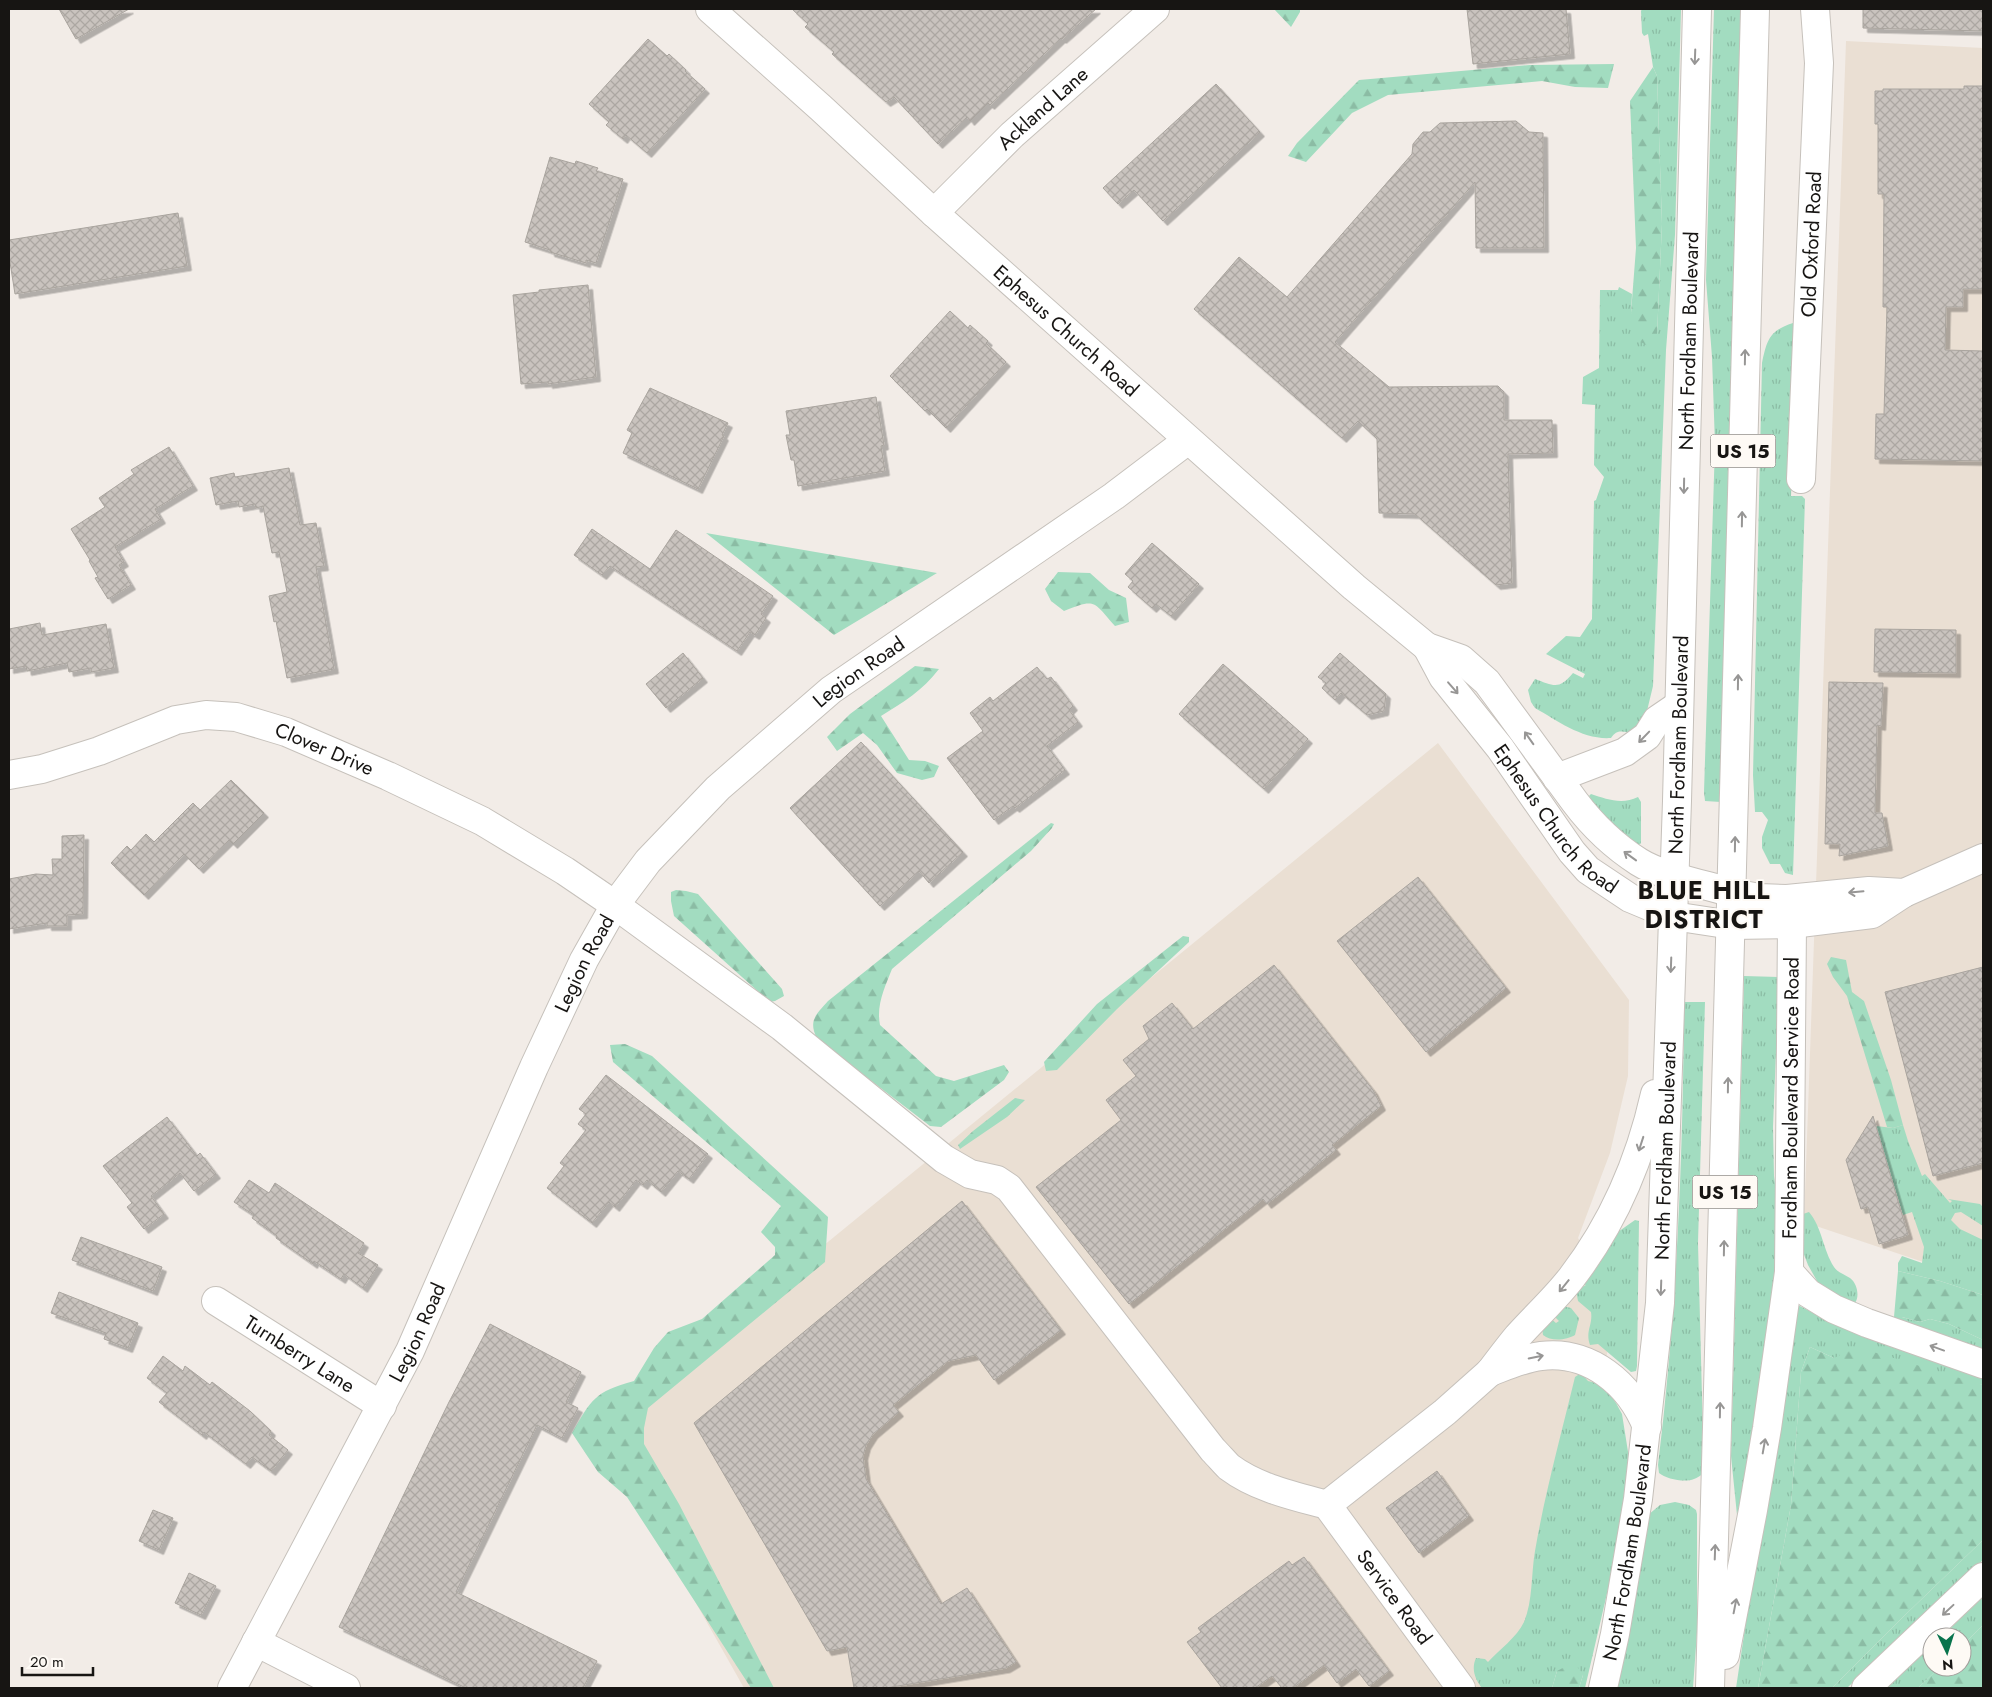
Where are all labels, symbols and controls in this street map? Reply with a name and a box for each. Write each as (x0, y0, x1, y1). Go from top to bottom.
one-way arrow (1691, 49, 1700, 65)
street label: Ackland Lane (991, 60, 1095, 157)
street label: Old Oxford Road (1794, 171, 1829, 318)
street label: North Fordham Boulevard (1672, 231, 1706, 451)
street label: Ephesus Church Road (987, 258, 1145, 404)
one-way arrow (1740, 349, 1750, 365)
road number: US 15 (1710, 434, 1776, 468)
one-way arrow (1679, 478, 1689, 494)
one-way arrow (1737, 511, 1746, 527)
street label: Legion Road (807, 630, 911, 715)
street label: North Fordham Boulevard (1661, 635, 1696, 855)
one-way arrow (1733, 674, 1743, 690)
one-way arrow (1447, 681, 1458, 694)
street label: Clover Drive (272, 716, 378, 783)
one-way arrow (1639, 731, 1651, 743)
one-way arrow (1523, 732, 1534, 745)
street label: Ephesus Church Road (1486, 738, 1624, 901)
one-way arrow (1730, 836, 1739, 852)
one-way arrow (1624, 850, 1637, 861)
district label: BLUE HILL DISTRICT (1638, 872, 1770, 937)
one-way arrow (1848, 888, 1864, 897)
street label: Legion Road (547, 909, 622, 1017)
one-way arrow (1666, 956, 1676, 972)
street label: Fordham Boulevard Service Road (1775, 957, 1807, 1239)
street label: North Fordham Boulevard (1647, 1041, 1684, 1260)
one-way arrow (1723, 1077, 1733, 1094)
one-way arrow (1636, 1136, 1646, 1152)
road number: US 15 (1692, 1176, 1758, 1208)
one-way arrow (1719, 1240, 1729, 1256)
street label: Legion Road (382, 1278, 453, 1388)
one-way arrow (1559, 1279, 1570, 1292)
one-way arrow (1656, 1279, 1665, 1295)
street label: Turnberry Lane (238, 1308, 360, 1400)
one-way arrow (1930, 1342, 1946, 1352)
one-way arrow (1528, 1352, 1544, 1362)
one-way arrow (1715, 1402, 1725, 1418)
one-way arrow (1760, 1439, 1770, 1455)
street label: North Fordham Boulevard (1596, 1443, 1659, 1663)
street label: Service Road (1349, 1544, 1439, 1651)
one-way arrow (1711, 1544, 1720, 1560)
one-way arrow (1730, 1598, 1740, 1614)
one-way arrow (1941, 1604, 1954, 1616)
north arrow (1922, 1627, 1972, 1677)
scale bar (22, 1644, 94, 1676)
text: 20 m (30, 1651, 64, 1673)
text: N (1942, 1655, 1954, 1675)

